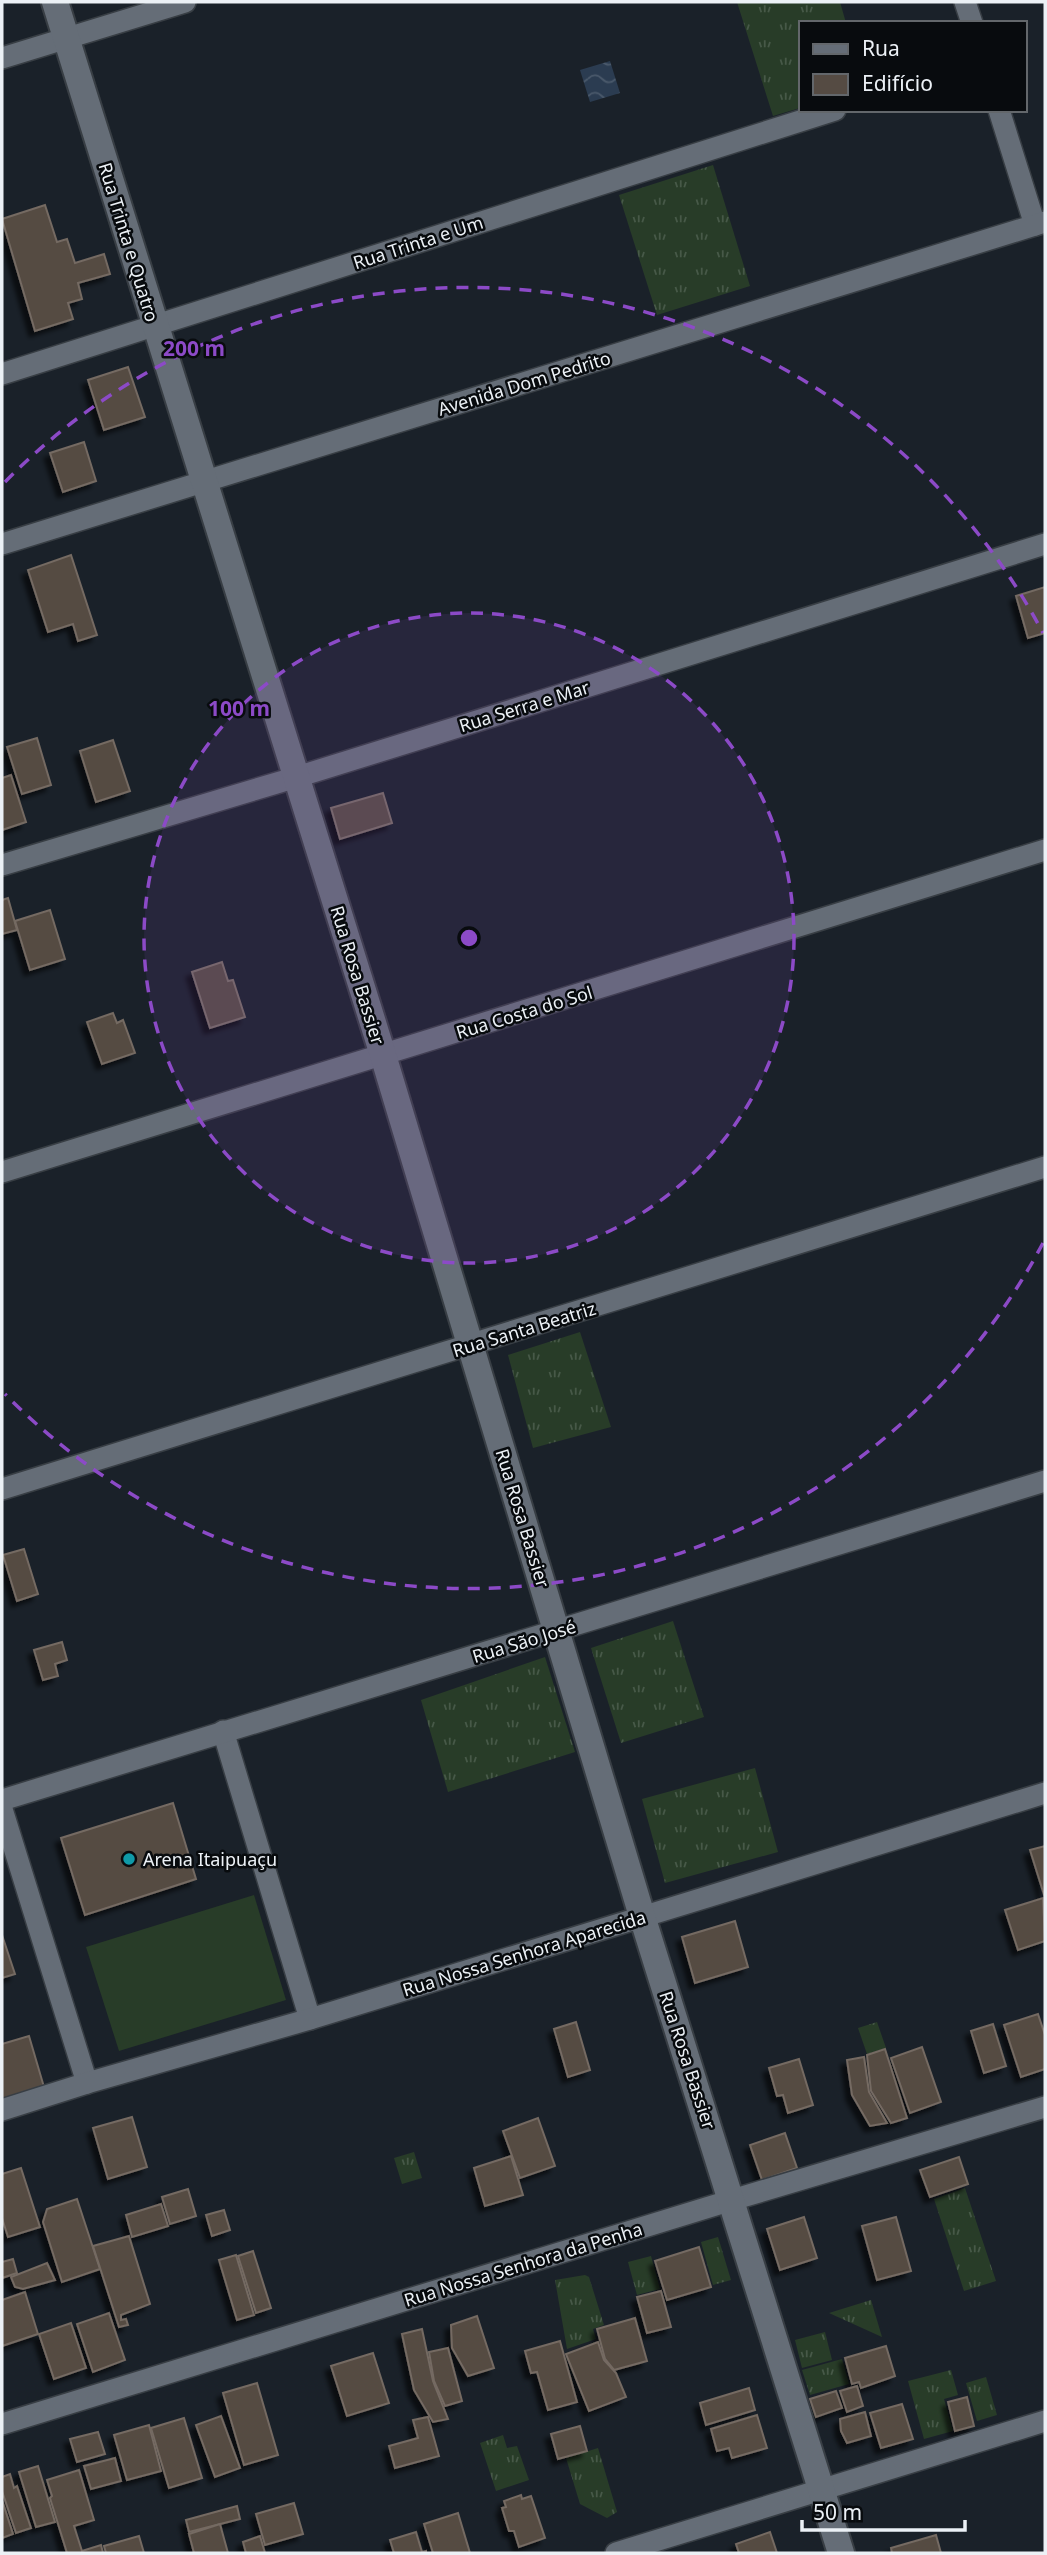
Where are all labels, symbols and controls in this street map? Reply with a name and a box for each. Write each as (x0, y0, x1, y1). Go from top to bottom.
legend (799, 21, 1026, 112)
text: Rua (862, 34, 900, 62)
text: Edifício (862, 69, 933, 97)
street label: Rua Trinta e Quatro (93, 159, 165, 325)
street label: Rua Trinta e Um (350, 210, 486, 274)
text: 200 m (163, 334, 225, 362)
street label: Avenida Dom Pedrito (435, 345, 613, 421)
street label: Rua Serra e Mar (456, 675, 593, 737)
text: 100 m (208, 694, 270, 722)
street label: Rua Rosa Bassier (325, 903, 391, 1048)
centre of rings (457, 926, 481, 950)
street label: Rua Costa do Sol (453, 980, 595, 1044)
street label: Rua Santa Beatriz (450, 1296, 598, 1362)
street label: Rua Rosa Bassier (490, 1446, 556, 1591)
street label: Rua São José (469, 1614, 579, 1668)
place label: Arena Itaipuaçu (143, 1847, 277, 1871)
marker: Arena Itaipuaçu (121, 1851, 137, 1867)
street label: Rua Nossa Senhora Aparecida (399, 1905, 649, 2001)
street label: Rua Rosa Bassier (654, 1988, 722, 2133)
street label: Rua Nossa Senhora da Penha (401, 2216, 645, 2312)
scale bar (802, 2488, 965, 2532)
text: 50 m (813, 2498, 862, 2526)

